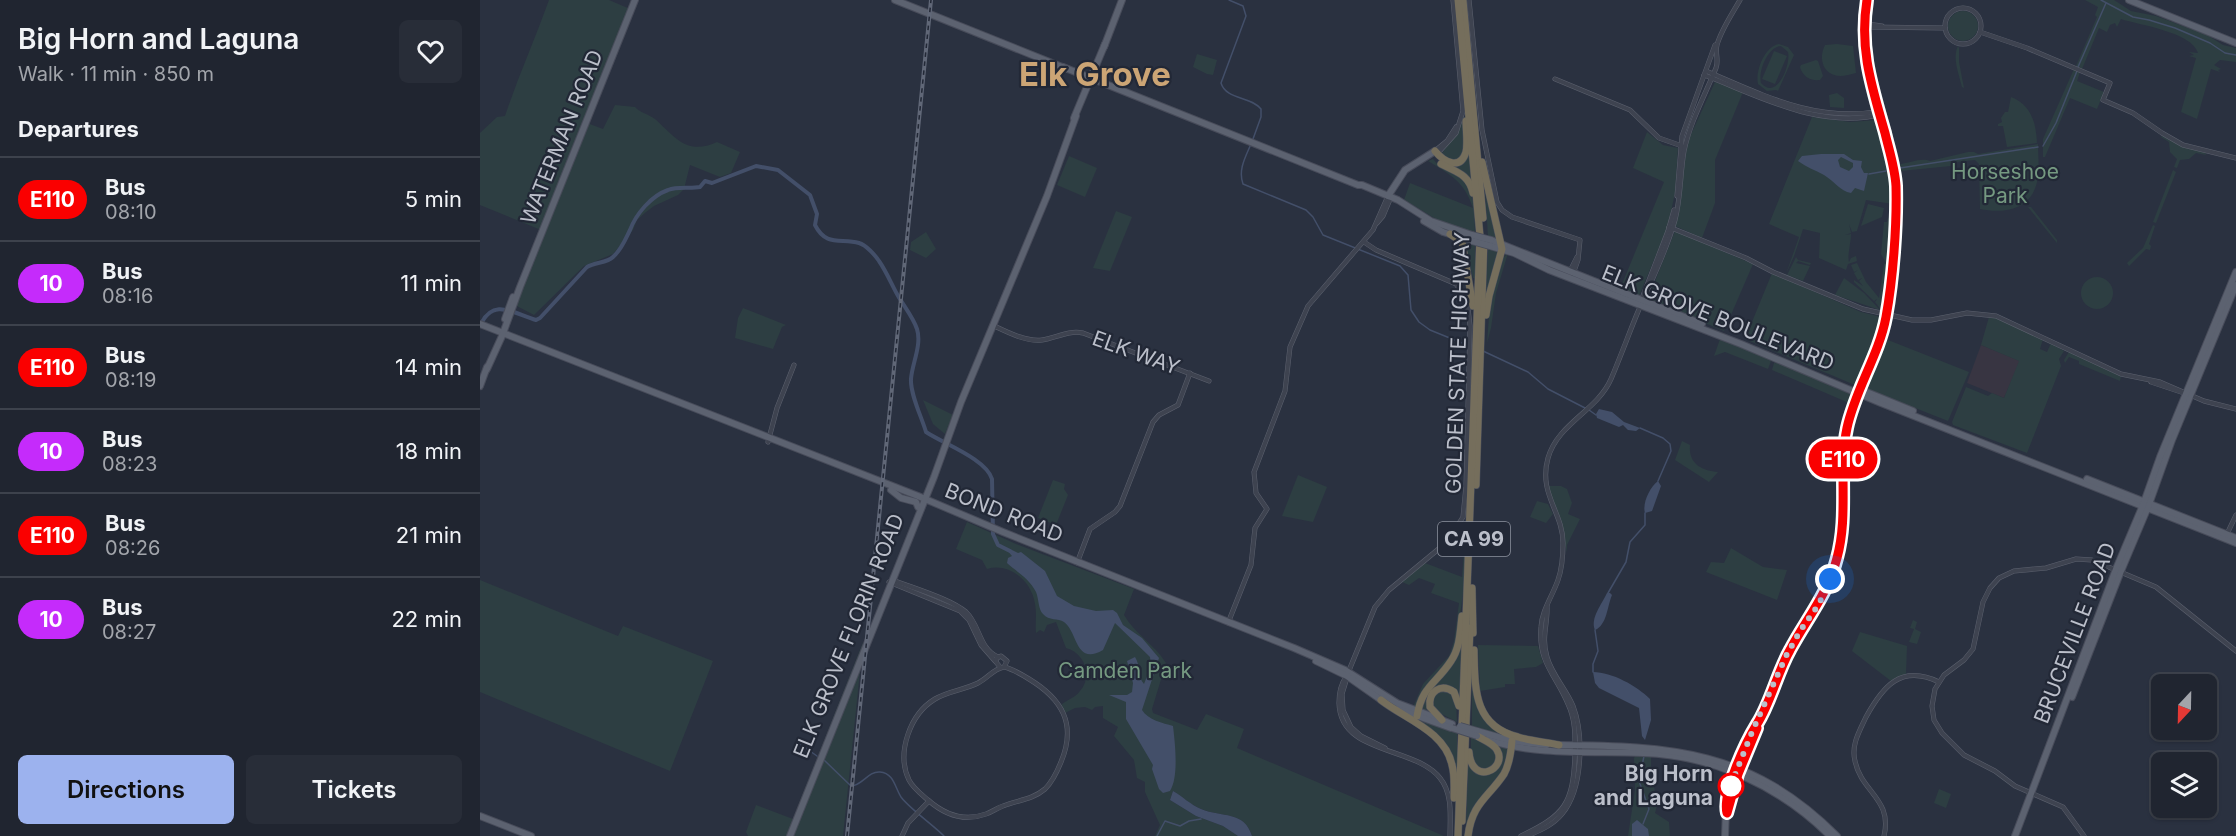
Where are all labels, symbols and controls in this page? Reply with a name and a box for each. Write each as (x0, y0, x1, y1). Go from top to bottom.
button: heart (399, 20, 462, 83)
text: Big Horn and Laguna (18, 22, 299, 56)
street label: WATERMAN ROAD (515, 46, 608, 228)
district label: Elk Grove (1019, 54, 1171, 94)
text: Walk · 11 min · 850 m (18, 62, 214, 86)
text: Departures (18, 116, 139, 142)
park label: Horseshoe Park (1951, 159, 2059, 208)
text: Bus (105, 174, 146, 200)
text: 5 min (405, 186, 462, 212)
text: E110 (30, 187, 75, 212)
text: 08:10 (105, 200, 157, 224)
street label: GOLDEN STATE HIGHWAY (1440, 231, 1475, 495)
text: Bus (102, 258, 143, 284)
street label: ELK GROVE BOULEVARD (1598, 259, 1838, 376)
text: 11 min (400, 270, 462, 296)
text: 10 (39, 271, 63, 296)
text: 08:16 (102, 284, 153, 308)
street label: ELK WAY (1089, 325, 1183, 380)
text: Bus (105, 342, 146, 368)
text: 14 min (395, 354, 462, 380)
text: E110 (30, 355, 75, 380)
text: 08:19 (105, 368, 156, 392)
text: Bus (102, 426, 143, 452)
text: 18 min (396, 438, 462, 464)
text: 10 (39, 439, 63, 464)
line badge: E110 (1801, 440, 1885, 478)
text: E110 (1820, 447, 1866, 472)
text: 08:23 (102, 452, 157, 476)
street label: BOND ROAD (941, 477, 1067, 548)
text: Bus (105, 510, 146, 536)
street label: ELK GROVE FLORIN ROAD (788, 510, 909, 762)
text: 21 min (396, 522, 462, 548)
road number: CA 99 (1438, 522, 1510, 556)
text: E110 (30, 523, 75, 548)
text: 08:26 (105, 536, 160, 560)
street label: BRUCEVILLE ROAD (2029, 539, 2121, 727)
your location (1815, 564, 1845, 594)
text: Bus (102, 594, 143, 620)
text: 22 min (391, 606, 462, 632)
text: 10 (39, 607, 63, 632)
text: 08:27 (102, 620, 156, 644)
park label: Camden Park (1058, 658, 1192, 683)
north arrow (2151, 674, 2217, 740)
map controls (2151, 674, 2217, 818)
button: layers (2151, 752, 2217, 818)
button: Directions (18, 755, 234, 824)
button: Tickets (246, 755, 462, 824)
place label: Big Horn and Laguna (1594, 761, 1713, 810)
marker: Big Horn and Laguna (1718, 773, 1744, 799)

